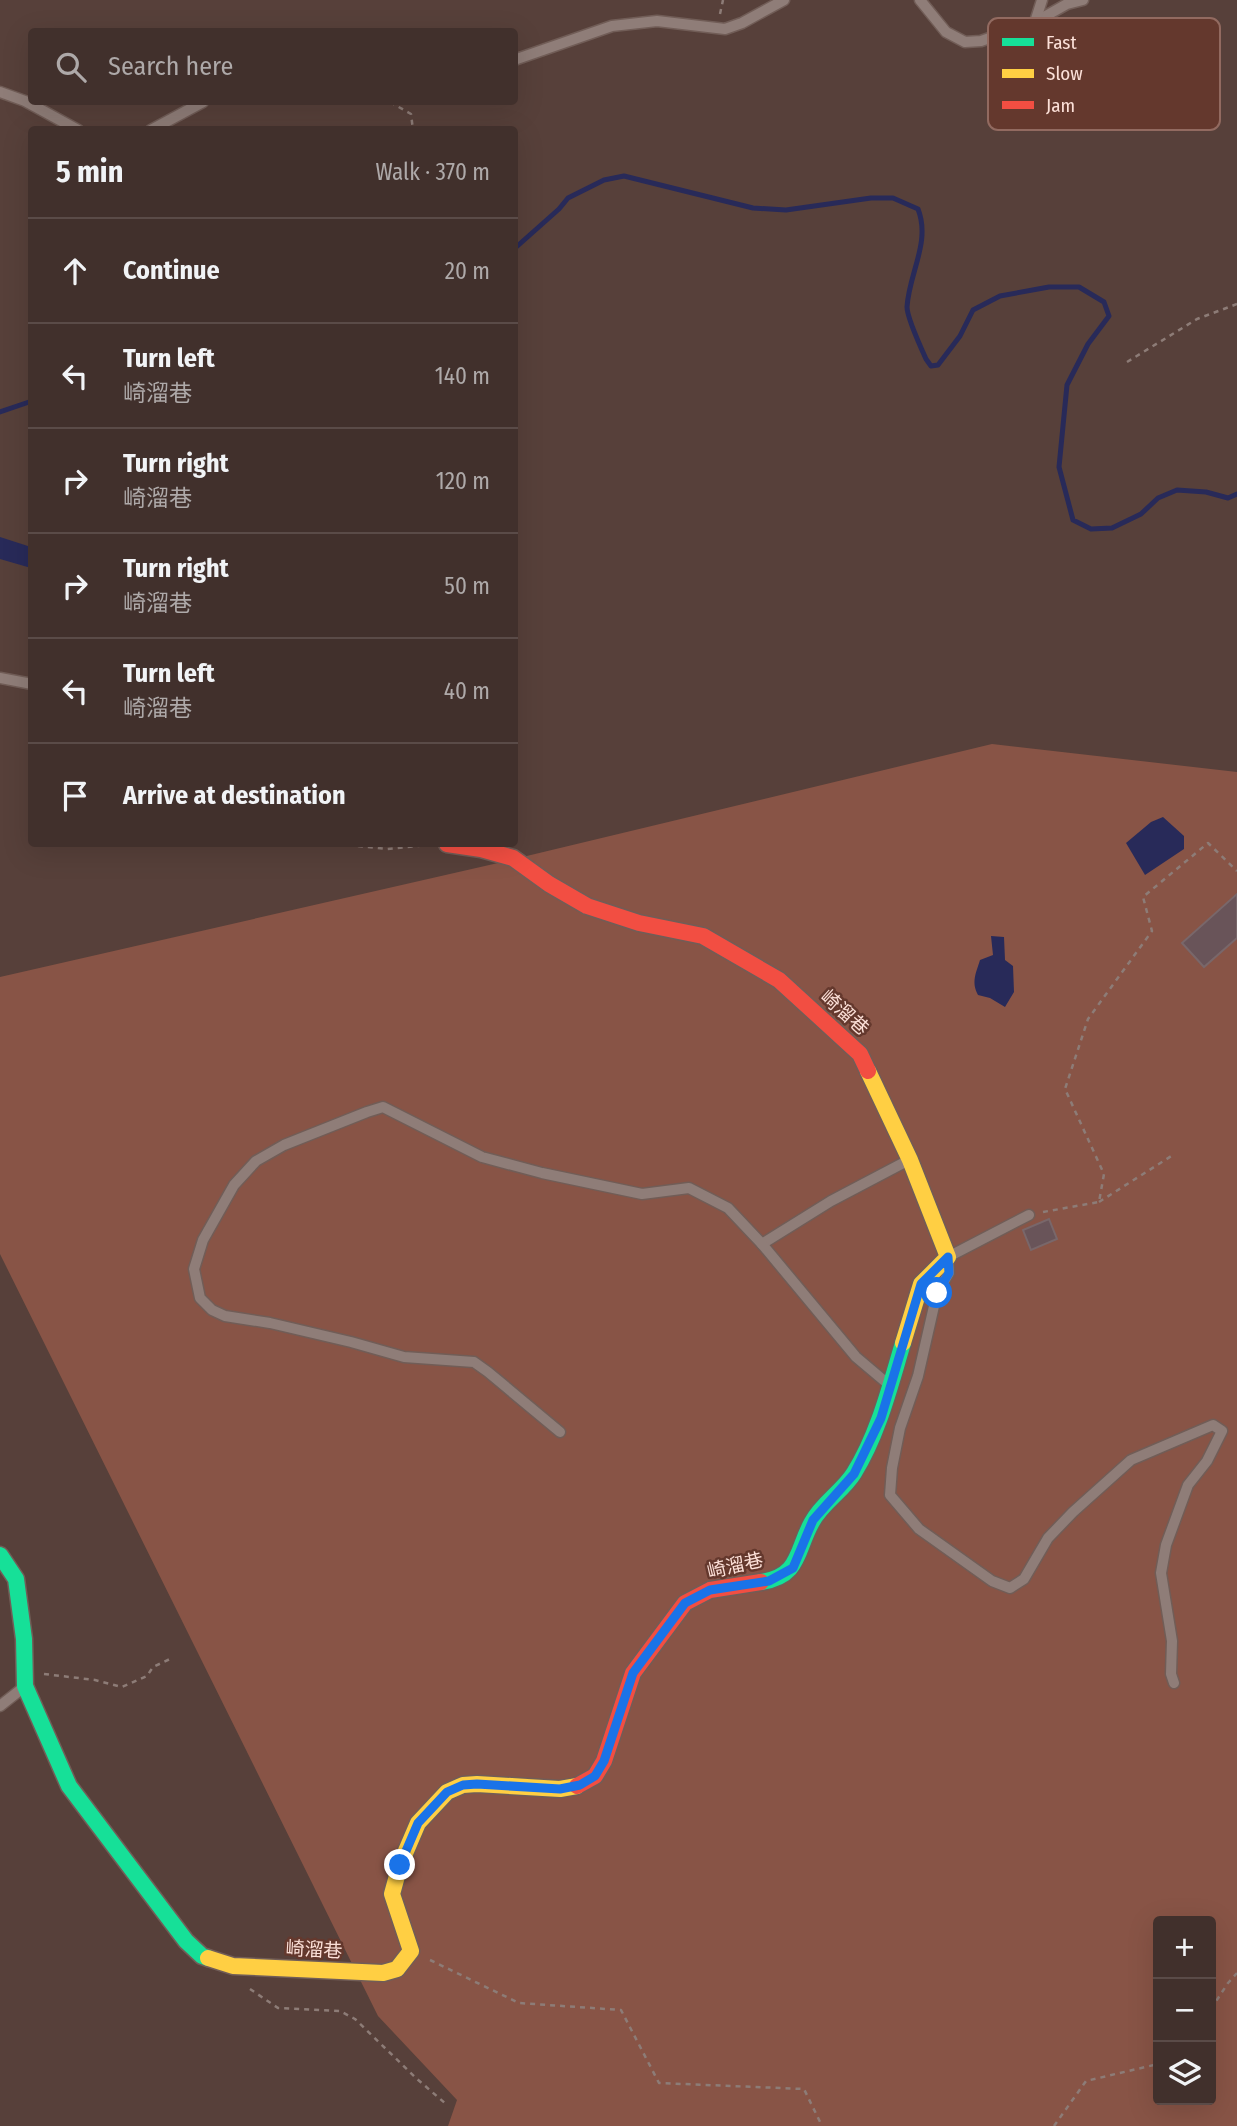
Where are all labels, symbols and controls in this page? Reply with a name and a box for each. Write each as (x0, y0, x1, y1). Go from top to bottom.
legend (988, 18, 1220, 130)
search box (28, 28, 518, 105)
text: Fast (1046, 31, 1077, 54)
icon: search (52, 48, 90, 86)
text: Search here (108, 51, 233, 82)
text: Slow (1046, 62, 1083, 85)
text: Jam (1046, 94, 1075, 117)
text: 5 min (56, 154, 123, 190)
text: Walk · 370 m (376, 158, 490, 186)
icon: ahead (56, 252, 94, 290)
text: Continue (123, 255, 220, 286)
text: 20 m (445, 257, 490, 285)
text: Turn left (123, 343, 215, 374)
icon: left (56, 357, 94, 395)
text: 140 m (435, 362, 490, 390)
text: 崎溜巷 (123, 379, 192, 407)
text: Turn right (123, 448, 229, 479)
icon: right (56, 462, 94, 500)
text: 120 m (436, 467, 490, 495)
text: 崎溜巷 (123, 484, 192, 512)
text: Turn right (123, 553, 229, 584)
icon: right (56, 567, 94, 605)
text: 50 m (444, 572, 490, 600)
text: 崎溜巷 (123, 589, 192, 617)
text: Turn left (123, 658, 215, 689)
icon: left (56, 672, 94, 710)
text: 40 m (444, 677, 490, 705)
text: 崎溜巷 (123, 694, 192, 722)
icon: arrive (56, 777, 94, 815)
text: Arrive at destination (123, 780, 346, 811)
street label: 崎溜巷 (816, 985, 874, 1040)
route start (921, 1277, 952, 1308)
street label: 崎溜巷 (705, 1548, 765, 1583)
route end (384, 1849, 415, 1880)
map controls (1153, 1916, 1216, 2105)
button: + (1153, 1916, 1216, 1979)
street label: 崎溜巷 (285, 1937, 343, 1962)
button: − (1153, 1979, 1216, 2042)
button: layers (1153, 2042, 1216, 2105)

